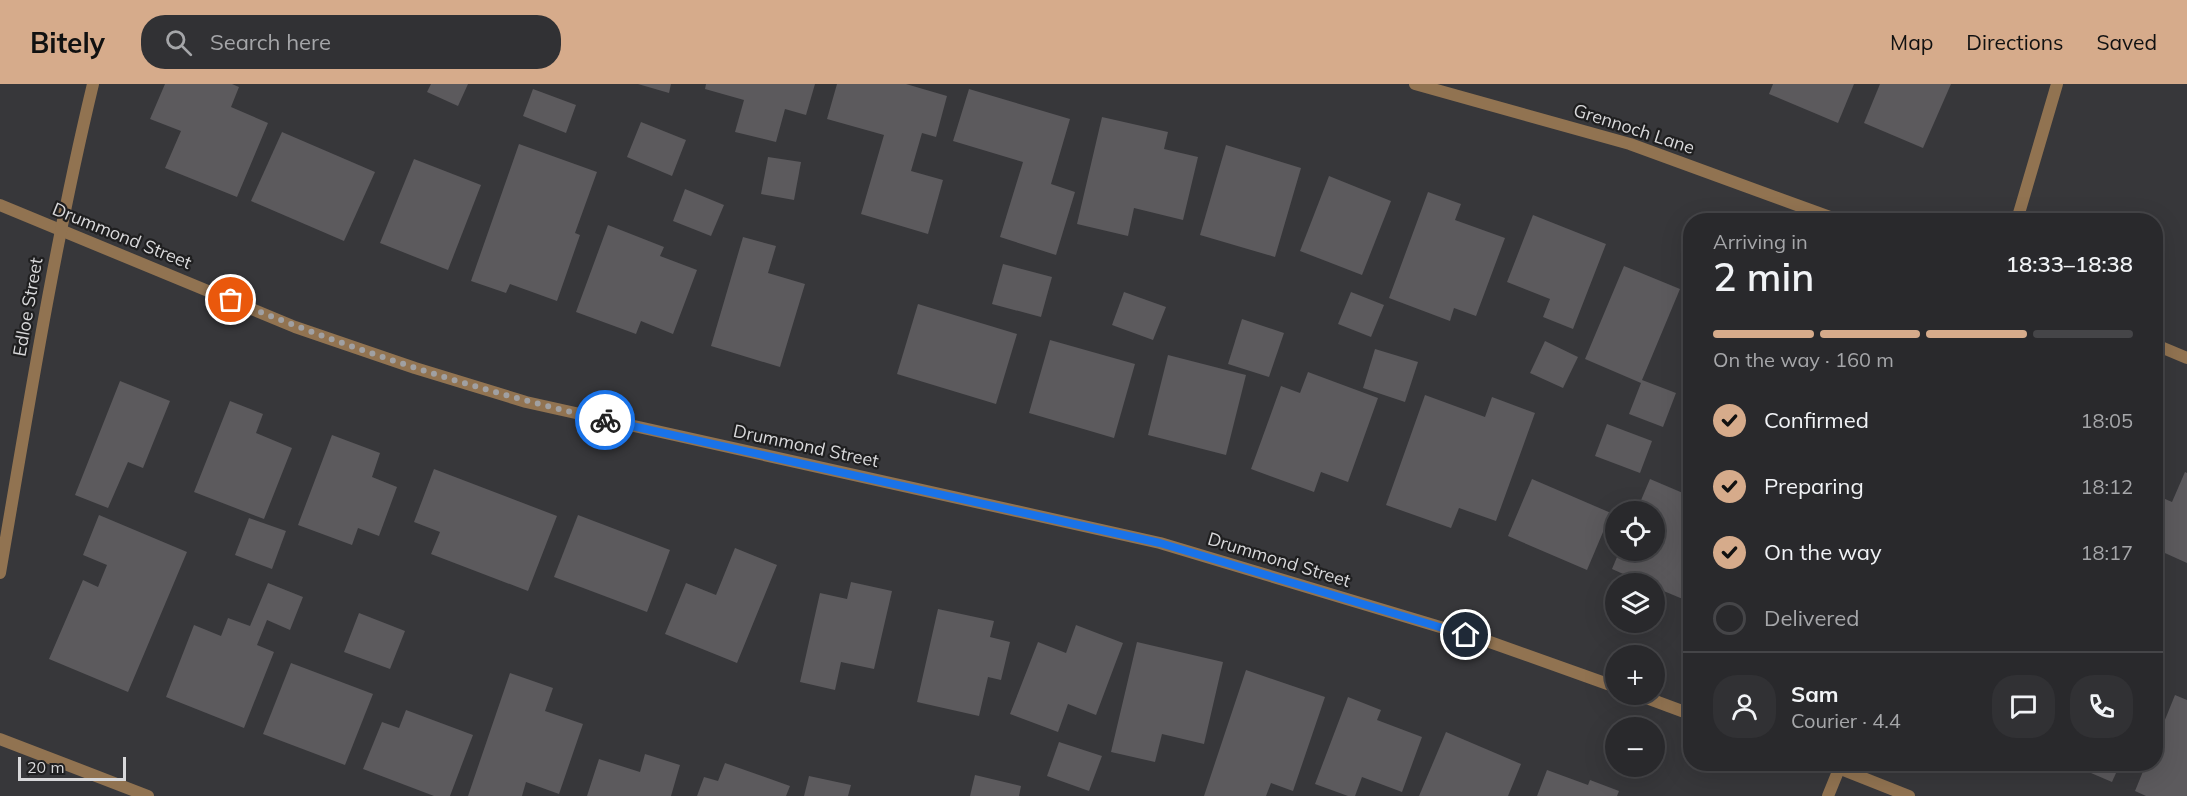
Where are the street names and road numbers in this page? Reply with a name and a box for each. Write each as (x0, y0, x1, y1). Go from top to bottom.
street label: Grennoch Lane (1571, 98, 1698, 159)
street label: Drummond Street (49, 197, 195, 274)
street label: Edloe Street (7, 256, 48, 358)
street label: Drummond Street (731, 419, 881, 472)
street label: Drummond Street (1205, 527, 1353, 592)

